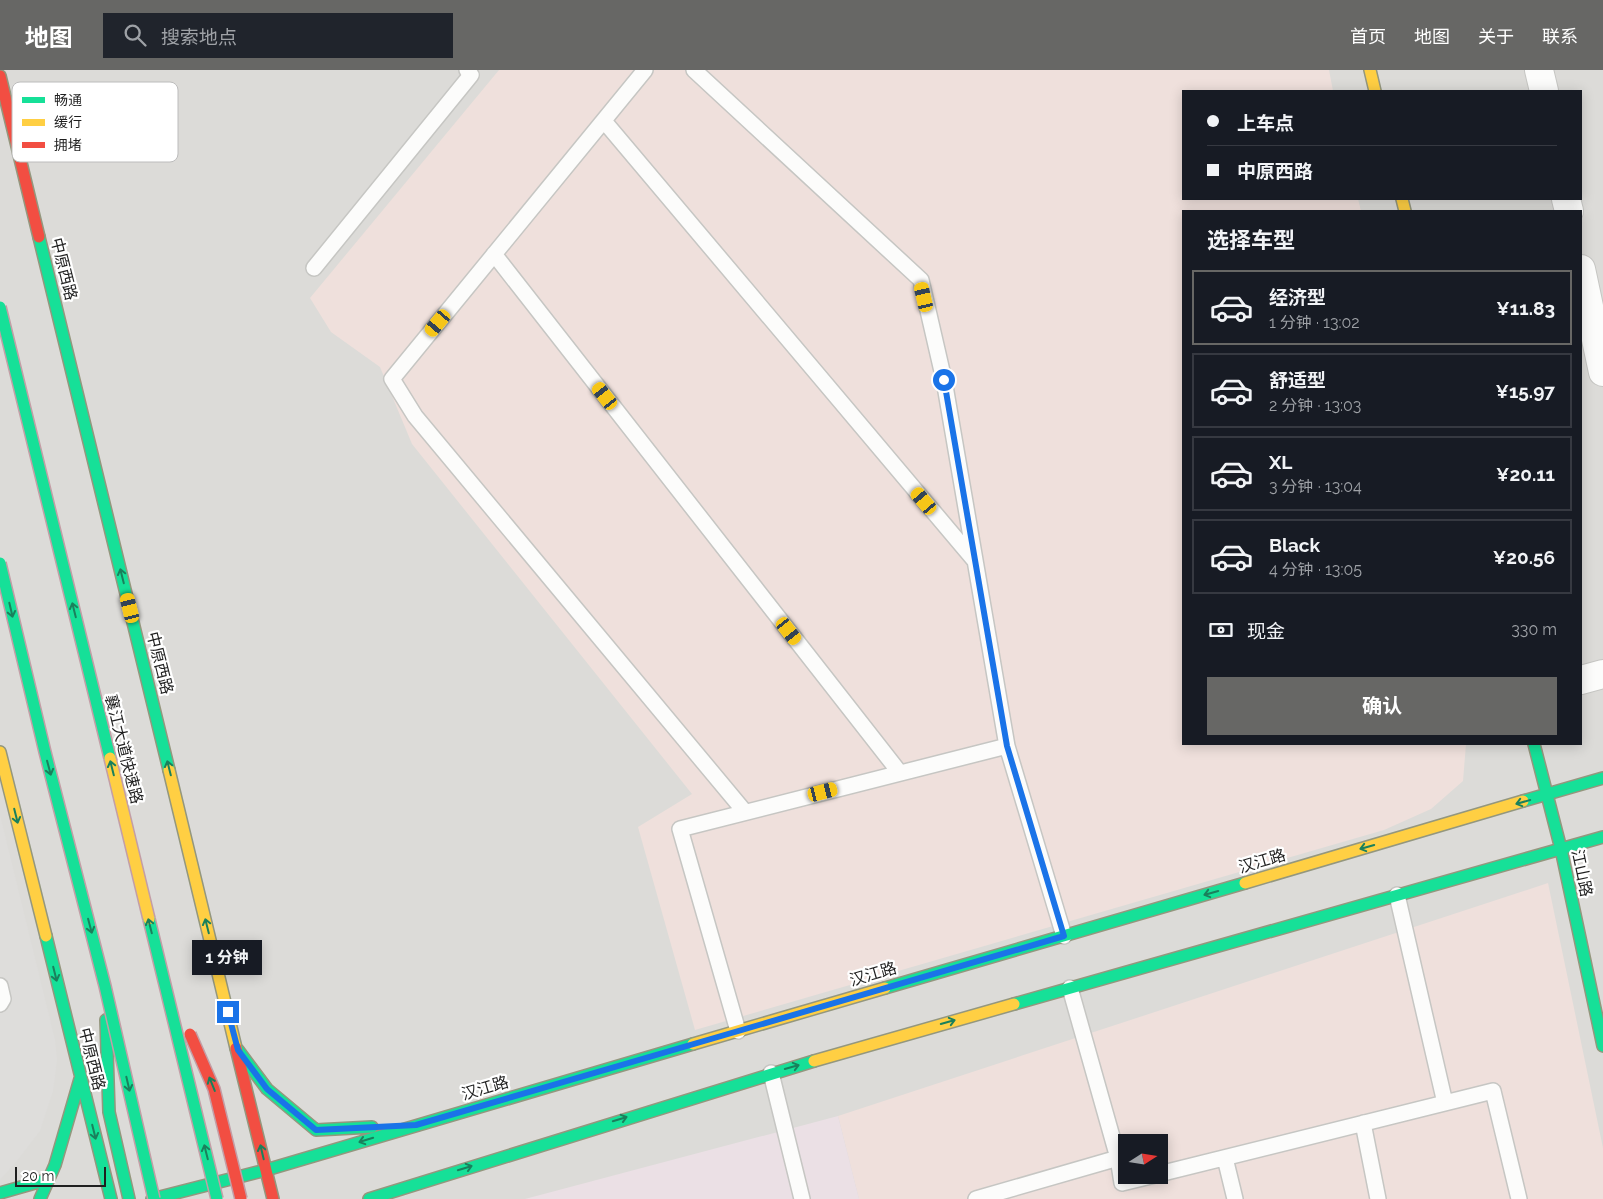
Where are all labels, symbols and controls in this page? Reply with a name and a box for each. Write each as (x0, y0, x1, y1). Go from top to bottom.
search box (103, 13, 453, 58)
icon: search (121, 21, 149, 49)
text: 地图 (25, 23, 73, 52)
text: 搜索地点 (161, 26, 237, 48)
text: 首页 (1350, 26, 1386, 47)
text: 地图 (1414, 26, 1450, 47)
text: 关于 (1478, 26, 1514, 47)
text: 联系 (1542, 26, 1578, 47)
legend (12, 82, 178, 162)
text: 畅通 (54, 92, 82, 108)
text: 上车点 (1237, 112, 1294, 134)
text: 缓行 (54, 114, 82, 130)
text: 拥堵 (54, 137, 82, 153)
text: 中原西路 (1237, 160, 1313, 182)
text: 选择车型 (1207, 227, 1295, 253)
street label: 中原西路 (47, 236, 81, 302)
car (913, 281, 934, 313)
icon: car (1209, 285, 1254, 330)
text: 经济型 (1269, 286, 1326, 308)
text: ¥11.83 (1496, 297, 1555, 319)
car (422, 307, 453, 339)
text: 1 分钟 · 13:02 (1269, 313, 1360, 332)
icon: car (1209, 368, 1254, 413)
route start (933, 369, 955, 391)
text: 舒适型 (1269, 369, 1326, 391)
car (589, 380, 620, 412)
text: ¥15.97 (1495, 380, 1555, 402)
text: 2 分钟 · 13:03 (1269, 396, 1361, 415)
icon: car (1209, 451, 1254, 496)
text: XL (1269, 451, 1292, 473)
text: ¥20.11 (1496, 463, 1555, 485)
text: 3 分钟 · 13:04 (1269, 477, 1362, 496)
car (908, 485, 939, 517)
icon: car (1209, 534, 1254, 579)
text: Black (1269, 534, 1320, 556)
text: ¥20.56 (1493, 546, 1555, 568)
text: 4 分钟 · 13:05 (1269, 560, 1362, 579)
one-way arrow (117, 568, 126, 584)
car (119, 592, 140, 624)
one-way arrow (7, 602, 16, 618)
one-way arrow (69, 602, 78, 618)
car (773, 615, 804, 647)
icon: cash (1207, 616, 1235, 644)
text: 现金 (1247, 620, 1285, 642)
text: 330 m (1511, 620, 1557, 639)
street label: 中原西路 (143, 630, 177, 696)
button: 确认 (1207, 677, 1557, 735)
street label: 襄江大道快速路 (101, 692, 147, 806)
one-way arrow (45, 760, 54, 776)
one-way arrow (107, 760, 116, 776)
one-way arrow (164, 760, 173, 776)
car (806, 781, 839, 803)
one-way arrow (1515, 798, 1531, 807)
one-way arrow (12, 808, 21, 824)
one-way arrow (1359, 843, 1375, 853)
street label: 汉江路 (1236, 845, 1288, 877)
street label: 江山路 (1568, 848, 1596, 898)
one-way arrow (1203, 888, 1219, 898)
one-way arrow (86, 917, 95, 933)
one-way arrow (145, 918, 155, 934)
one-way arrow (202, 918, 211, 934)
callout: 1 分钟 (193, 940, 263, 974)
text: 1 分钟 (205, 948, 249, 967)
street label: 汉江路 (847, 958, 899, 990)
one-way arrow (50, 966, 60, 982)
route end (217, 1001, 239, 1023)
one-way arrow (940, 1017, 956, 1027)
street label: 中原西路 (75, 1026, 109, 1092)
one-way arrow (784, 1061, 800, 1071)
street label: 汉江路 (459, 1072, 511, 1104)
one-way arrow (124, 1075, 133, 1091)
one-way arrow (207, 1077, 216, 1092)
one-way arrow (612, 1114, 628, 1124)
one-way arrow (90, 1123, 99, 1139)
north arrow (1118, 1134, 1168, 1184)
map controls (1118, 1134, 1168, 1184)
one-way arrow (358, 1135, 374, 1145)
one-way arrow (200, 1144, 210, 1160)
one-way arrow (257, 1144, 266, 1160)
one-way arrow (456, 1162, 472, 1172)
scale bar (15, 1164, 106, 1187)
text: 20 m (22, 1168, 54, 1184)

